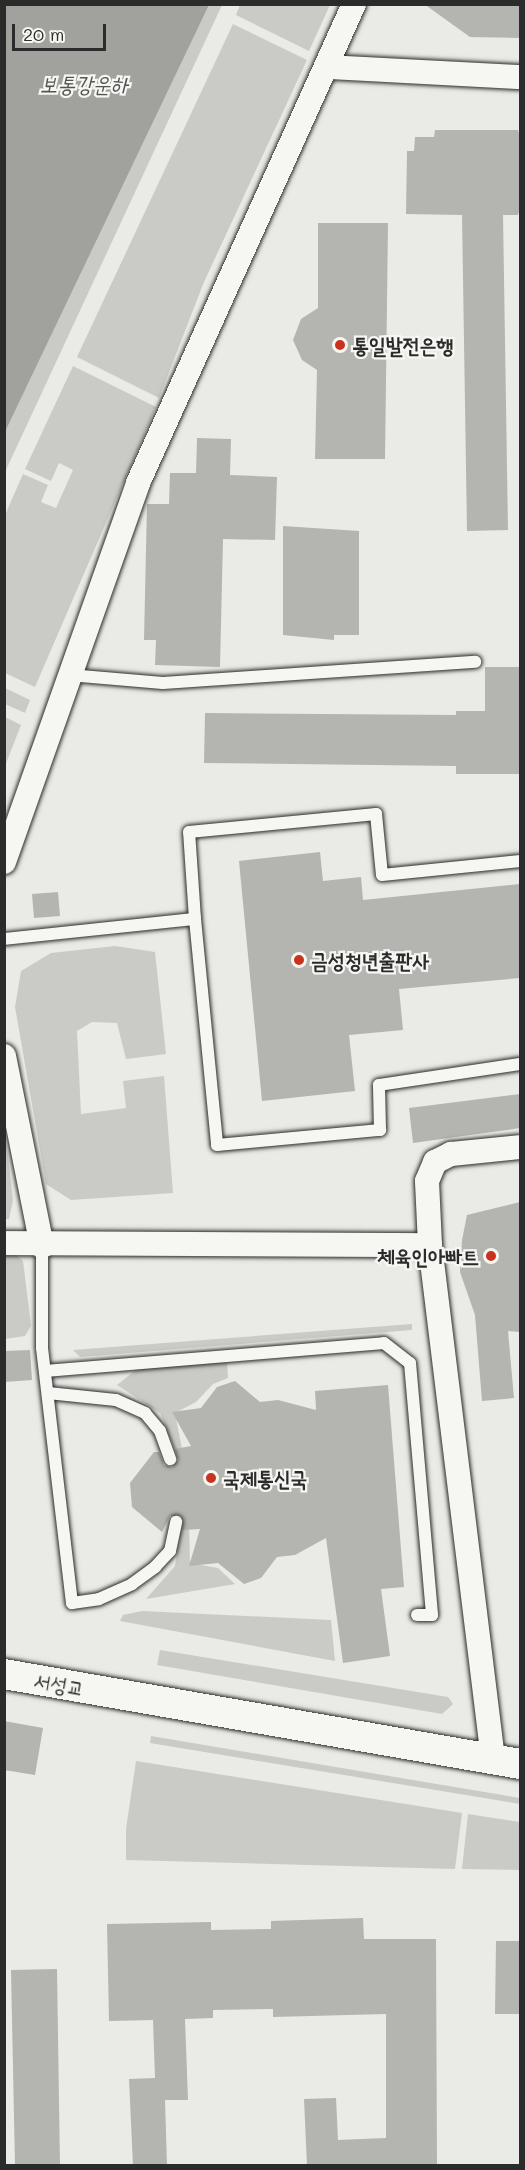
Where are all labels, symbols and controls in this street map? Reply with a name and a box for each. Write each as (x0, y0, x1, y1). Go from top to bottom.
scale bar (15, 12, 110, 50)
text: 20 m (23, 22, 64, 46)
water label: 보통강운하 (40, 71, 128, 97)
place label: 통일발전은행 (352, 332, 453, 358)
marker: 통일발전은행 (333, 338, 347, 352)
place label: 금성청년출판사 (311, 947, 429, 973)
marker: 금성청년출판사 (292, 953, 306, 967)
place label: 체육인아빠트 (378, 1243, 479, 1269)
marker: 체육인아빠트 (484, 1249, 498, 1263)
place label: 국제통신국 (223, 1465, 307, 1491)
marker: 국제통신국 (204, 1471, 218, 1485)
street label: 서성교 (32, 1667, 86, 1701)

